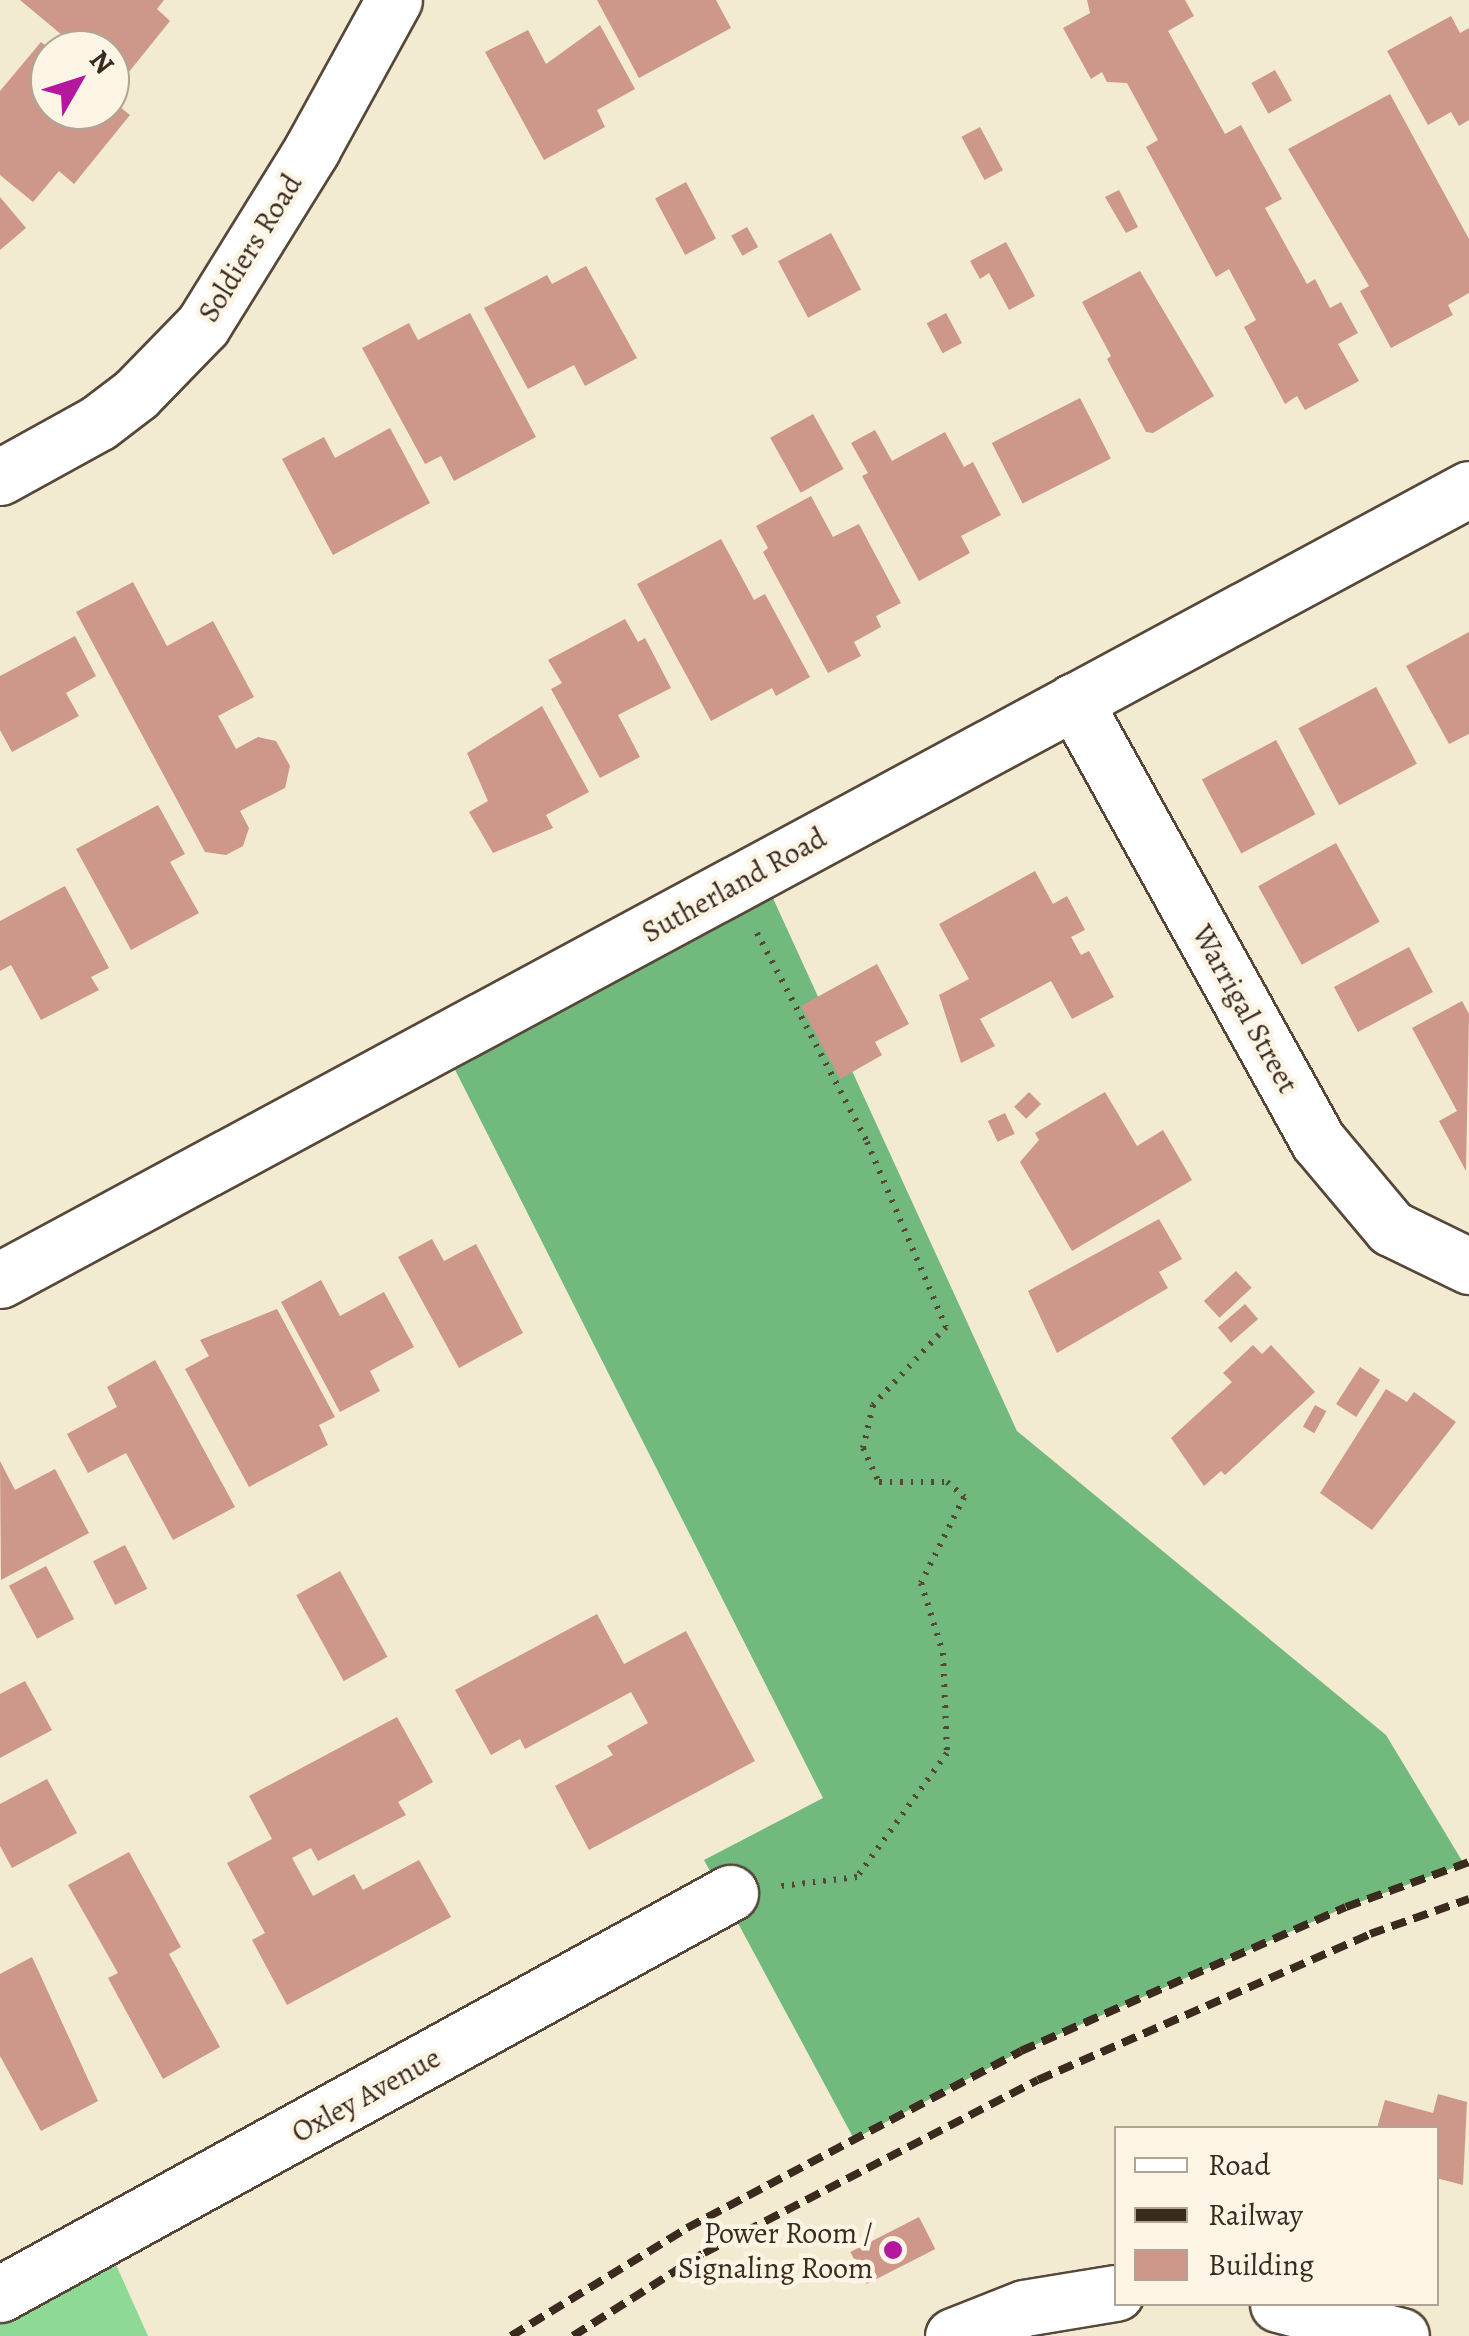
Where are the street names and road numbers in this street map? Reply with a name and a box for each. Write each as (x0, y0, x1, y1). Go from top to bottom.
street label: Soldiers Road (190, 167, 310, 329)
street label: Sutherland Road (636, 820, 832, 950)
street label: Warrigal Street (1184, 919, 1306, 1099)
street label: Oxley Avenue (285, 2039, 447, 2151)

